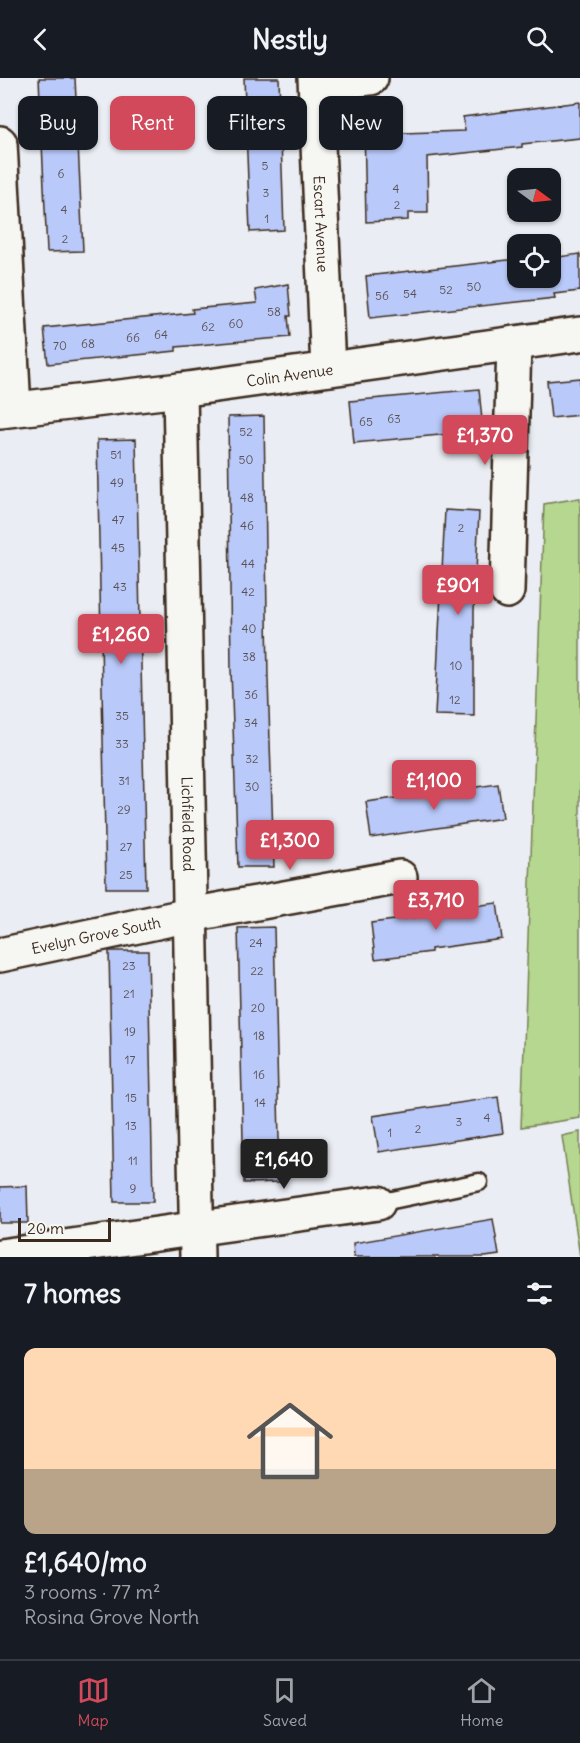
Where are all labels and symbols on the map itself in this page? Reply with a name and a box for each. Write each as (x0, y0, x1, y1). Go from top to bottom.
house number: 5 (262, 158, 269, 173)
house number: 6 (58, 166, 65, 181)
north arrow (507, 168, 561, 222)
street label: Escart Avenue (310, 175, 333, 273)
house number: 4 (393, 181, 400, 196)
house number: 3 (263, 185, 270, 200)
house number: 2 (394, 197, 401, 212)
house number: 4 (61, 202, 68, 217)
house number: 1 (265, 211, 269, 226)
house number: 2 (62, 231, 69, 246)
house number: 50 (467, 279, 482, 294)
house number: 52 (439, 282, 453, 297)
house number: 54 (403, 286, 417, 301)
house number: 56 (375, 288, 389, 303)
house number: 58 (267, 304, 281, 319)
house number: 60 (229, 316, 244, 331)
house number: 62 (201, 319, 215, 334)
house number: 64 (154, 327, 168, 342)
house number: 66 (126, 330, 140, 345)
house number: 68 (81, 336, 95, 351)
house number: 70 (53, 338, 67, 353)
street label: Colin Avenue (245, 359, 334, 390)
house number: 63 (387, 411, 401, 426)
house number: 65 (359, 414, 373, 429)
pin: £1,370 (436, 415, 534, 466)
house number: 52 (239, 424, 253, 439)
house number: 51 (110, 447, 122, 462)
house number: 50 (239, 452, 254, 467)
house number: 49 (110, 475, 124, 490)
house number: 48 (240, 490, 254, 505)
house number: 47 (112, 512, 124, 527)
house number: 46 (240, 518, 254, 533)
house number: 2 (458, 520, 465, 535)
house number: 45 (111, 540, 125, 555)
house number: 44 (241, 556, 255, 571)
pin: £901 (422, 565, 494, 616)
house number: 43 (113, 579, 127, 594)
house number: 42 (241, 584, 255, 599)
pin: £1,260 (72, 614, 170, 665)
house number: 40 (242, 621, 257, 636)
house number: 38 (242, 649, 256, 664)
house number: 10 (450, 658, 462, 673)
house number: 36 (244, 687, 258, 702)
house number: 12 (449, 692, 461, 707)
house number: 35 (115, 708, 129, 723)
house number: 34 (244, 715, 258, 730)
house number: 33 (115, 736, 129, 751)
house number: 32 (245, 751, 259, 766)
pin: £1,100 (385, 760, 483, 811)
house number: 31 (118, 773, 130, 788)
street label: Lichfield Road (178, 776, 199, 872)
house number: 30 (245, 779, 259, 794)
house number: 29 (117, 802, 131, 817)
pin: £1,300 (241, 820, 339, 871)
house number: 27 (120, 839, 132, 854)
house number: 25 (119, 867, 133, 882)
pin: £3,710 (387, 880, 485, 931)
street label: Evelyn Grove South (30, 912, 163, 958)
house number: 24 (249, 935, 263, 950)
house number: 23 (122, 958, 136, 973)
house number: 22 (250, 963, 264, 978)
house number: 21 (123, 986, 135, 1001)
house number: 20 (251, 1000, 265, 1015)
house number: 19 (124, 1024, 136, 1039)
house number: 18 (253, 1028, 265, 1043)
house number: 17 (125, 1052, 135, 1067)
house number: 16 (253, 1067, 265, 1082)
house number: 15 (125, 1090, 137, 1105)
house number: 14 (254, 1095, 266, 1110)
house number: 4 (484, 1110, 491, 1125)
house number: 3 (456, 1114, 463, 1129)
house number: 13 (125, 1118, 137, 1133)
house number: 2 (415, 1121, 422, 1136)
house number: 1 (388, 1125, 392, 1140)
pin: £1,640 (235, 1139, 333, 1190)
house number: 11 (128, 1153, 138, 1168)
house number: 9 (130, 1181, 137, 1196)
scale bar (18, 1215, 111, 1242)

